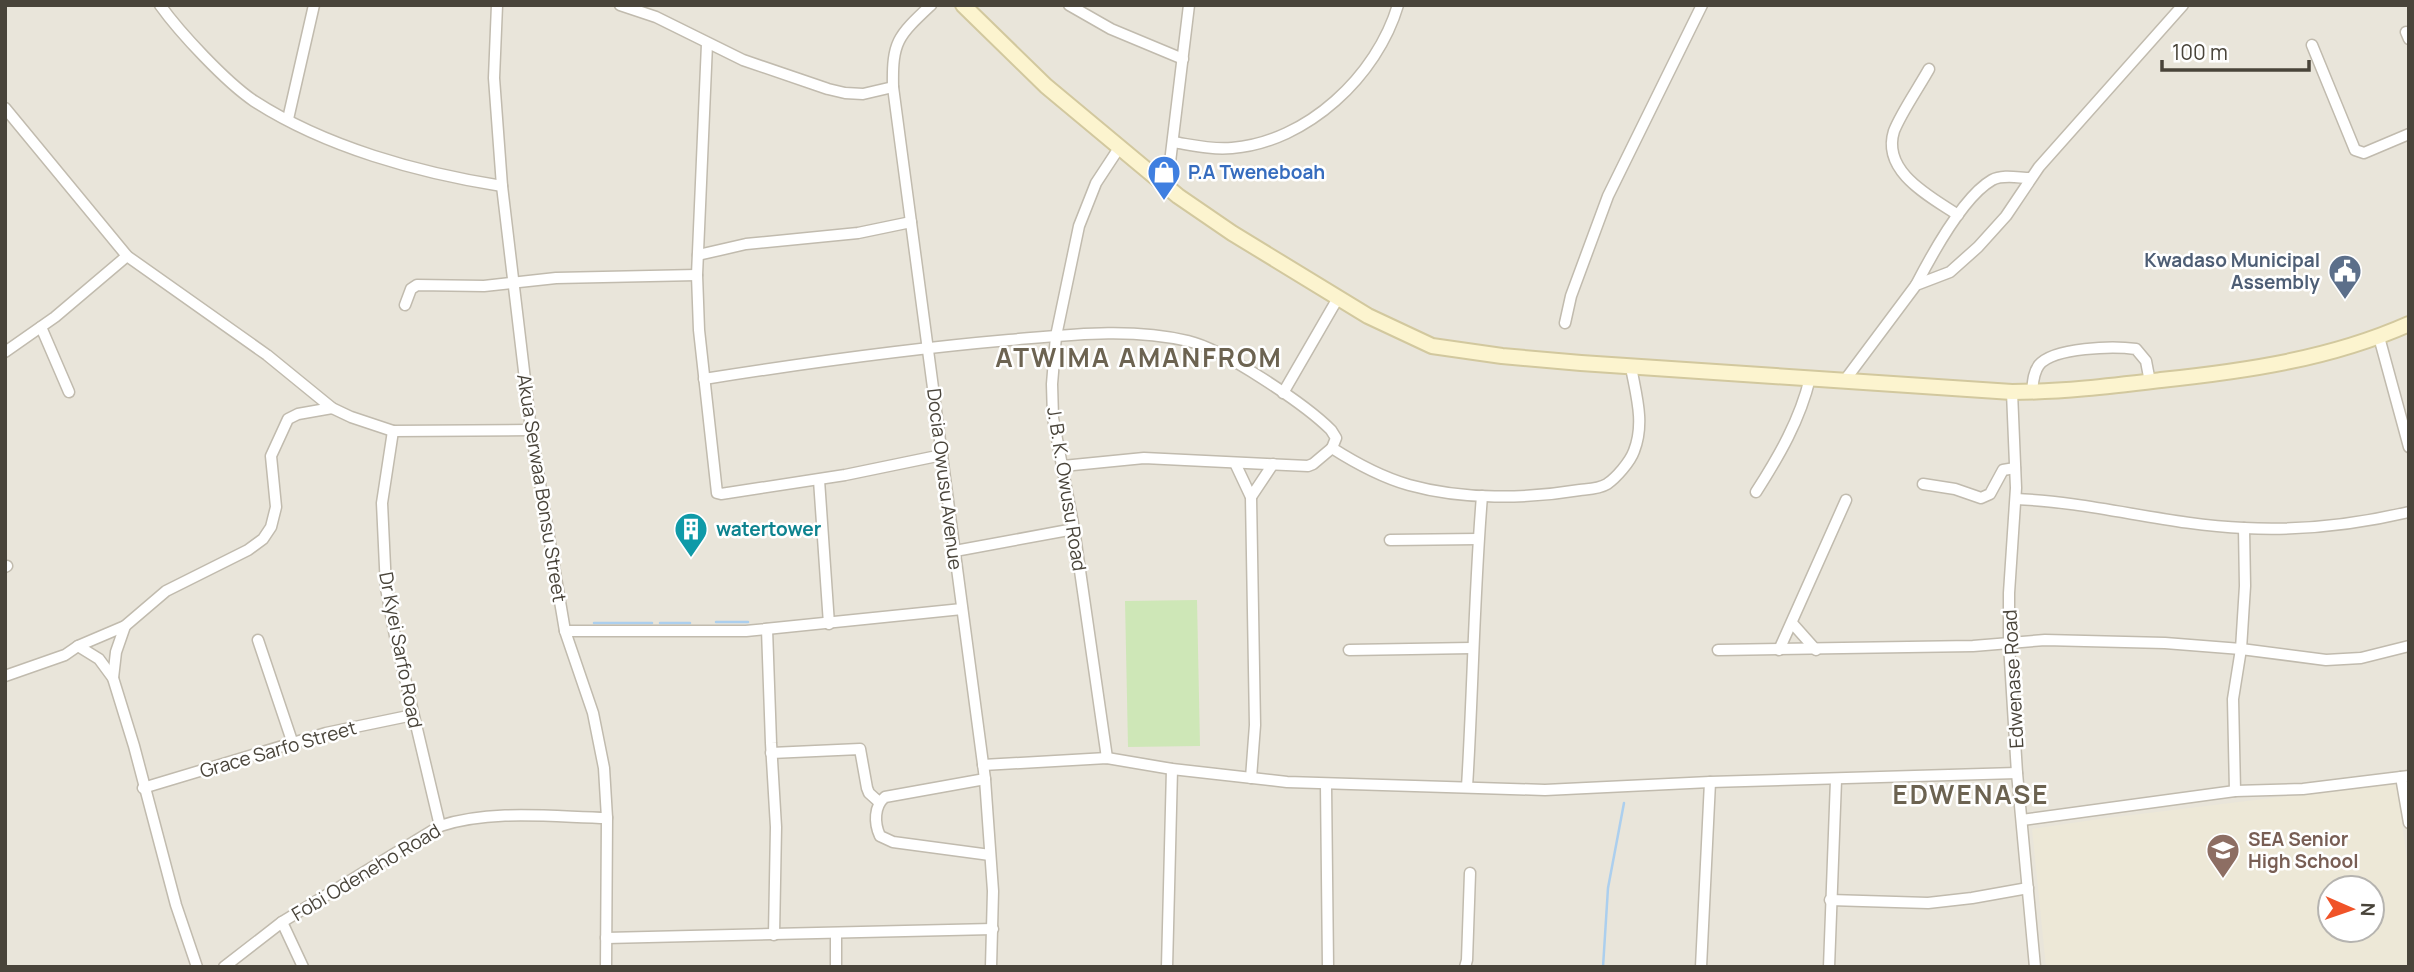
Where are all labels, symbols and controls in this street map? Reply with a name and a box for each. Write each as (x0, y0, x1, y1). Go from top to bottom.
scale bar (2162, 28, 2309, 72)
text: 100 m (2172, 38, 2228, 66)
shop icon: P.A Tweneboah (1145, 153, 1183, 202)
place label: P.A Tweneboah (1188, 159, 1325, 185)
place label: Kwadaso Municipal Assembly (2144, 247, 2320, 295)
public building icon: Kwadaso Municipal Assembly (2326, 252, 2364, 301)
district label: ATWIMA AMANFROM (995, 339, 1283, 375)
street label: Akua Serwaa Bonsu Street (511, 372, 573, 604)
street label: Docia Owusu Avenue (921, 387, 969, 571)
street label: J. B. K. Owusu Road (1041, 405, 1093, 573)
building icon: watertower (672, 510, 710, 559)
place label: watertower (716, 516, 822, 542)
street label: Dr Kyei Sarfo Road (373, 570, 429, 730)
street label: Edwenase Road (1996, 609, 2030, 749)
street label: Grace Sarfo Street (197, 714, 359, 784)
district label: EDWENASE (1892, 776, 2050, 812)
street label: Fobi Odeneho Road (287, 817, 445, 927)
place label: SEA Senior High School (2248, 826, 2359, 874)
school or university icon: SEA Senior High School (2204, 831, 2242, 880)
north arrow (2316, 874, 2386, 944)
text: N (2355, 902, 2381, 917)

